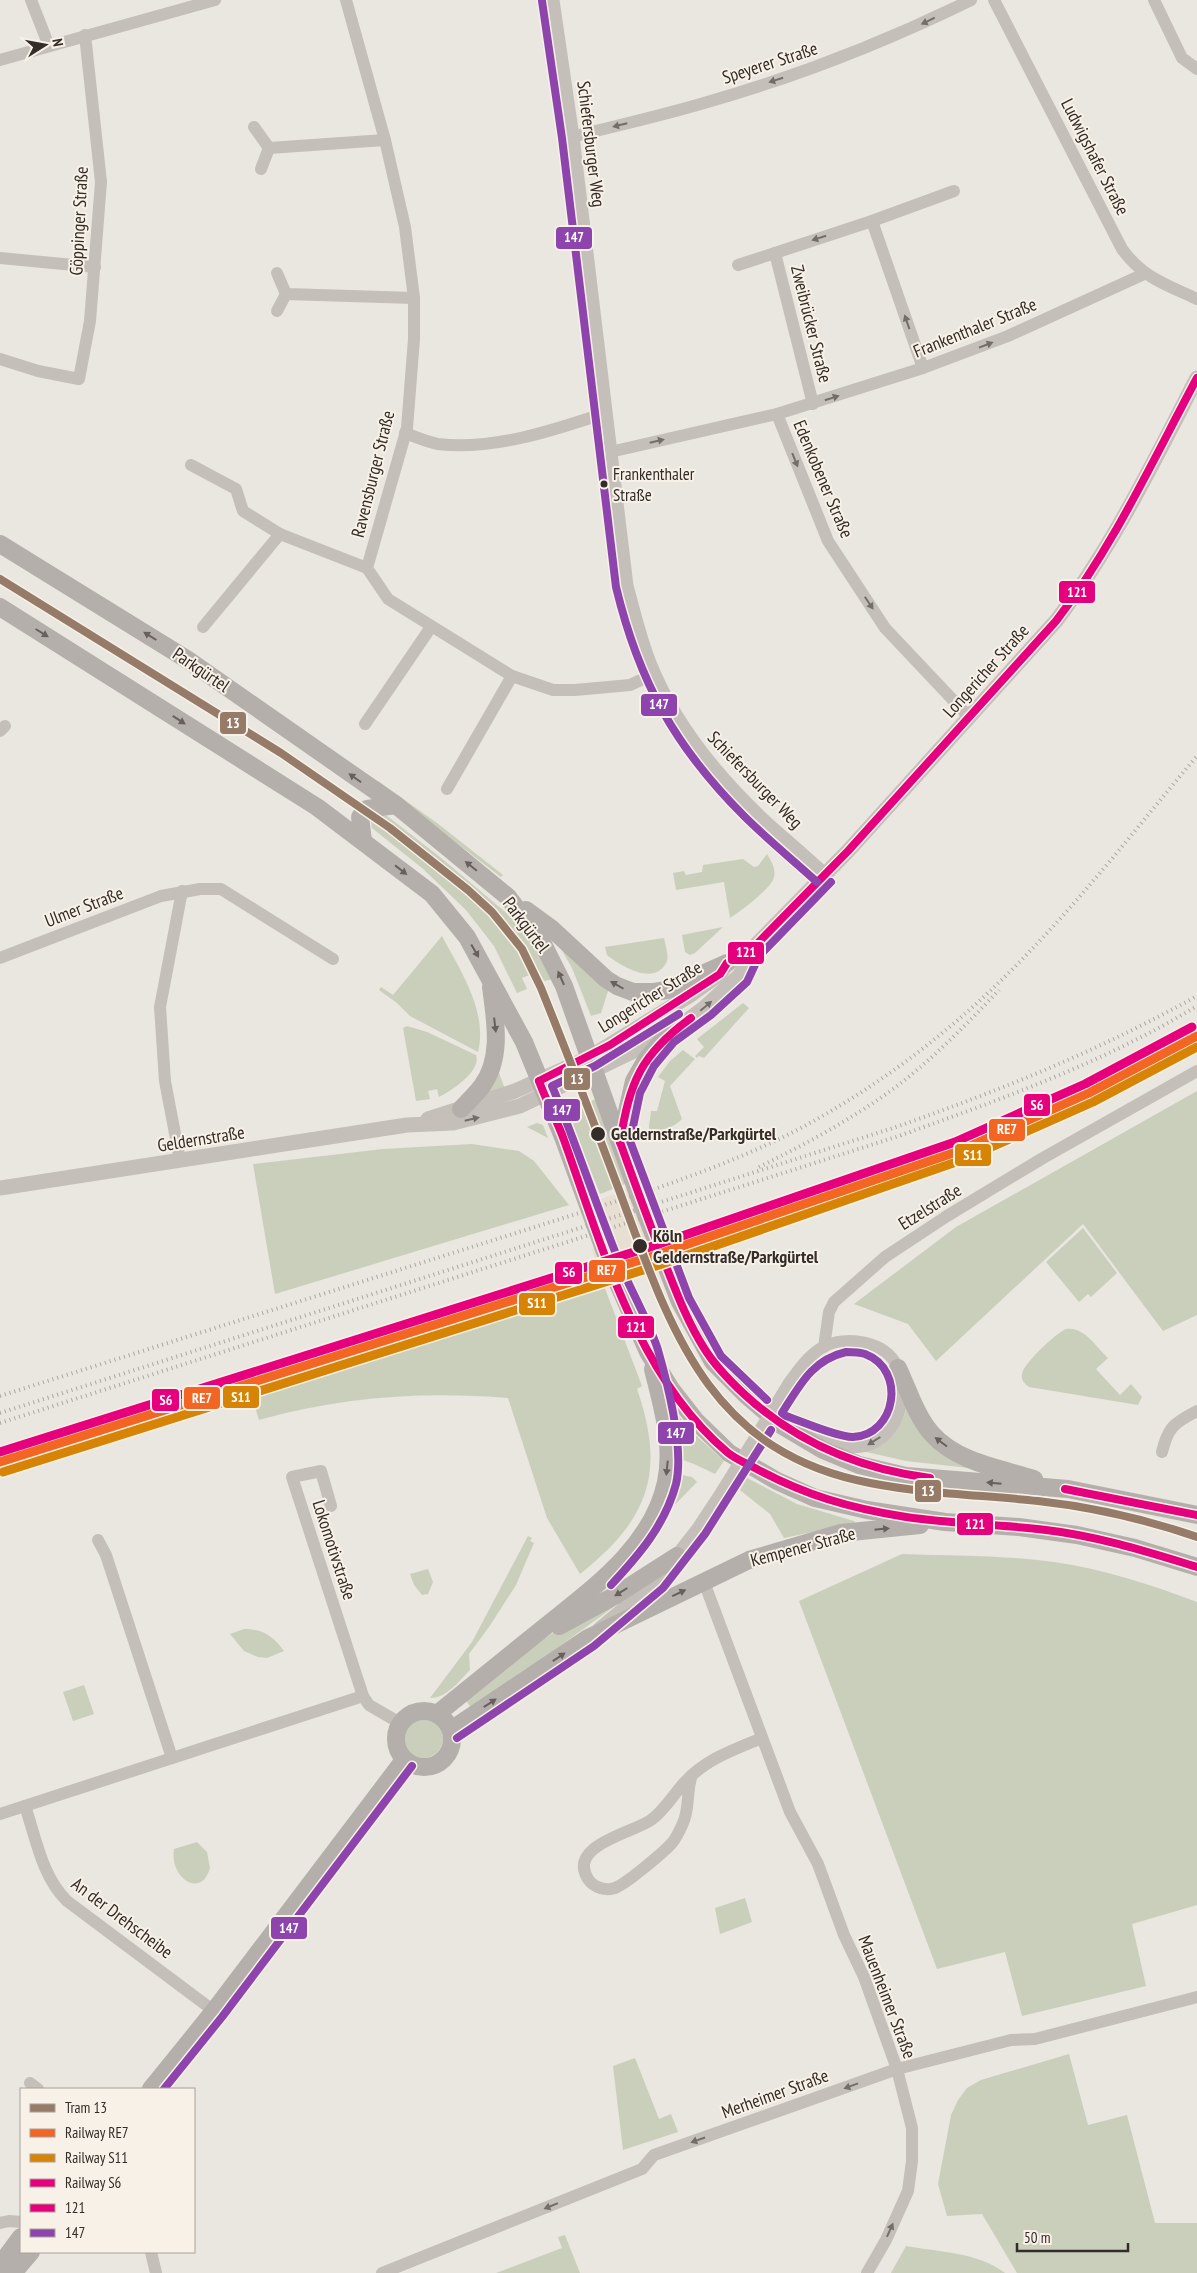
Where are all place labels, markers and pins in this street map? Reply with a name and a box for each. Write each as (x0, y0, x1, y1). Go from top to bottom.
place label: Frankenthaler Straße (613, 463, 695, 506)
marker: Frankenthaler Straße (599, 479, 609, 489)
place label: Geldernstraße/Parkgürtel (611, 1122, 777, 1145)
marker: Geldernstraße/Parkgürtel (589, 1125, 607, 1143)
place label: Köln Geldernstraße/Parkgürtel (653, 1224, 819, 1268)
marker: Köln Geldernstraße/Parkgürtel (631, 1237, 649, 1255)

